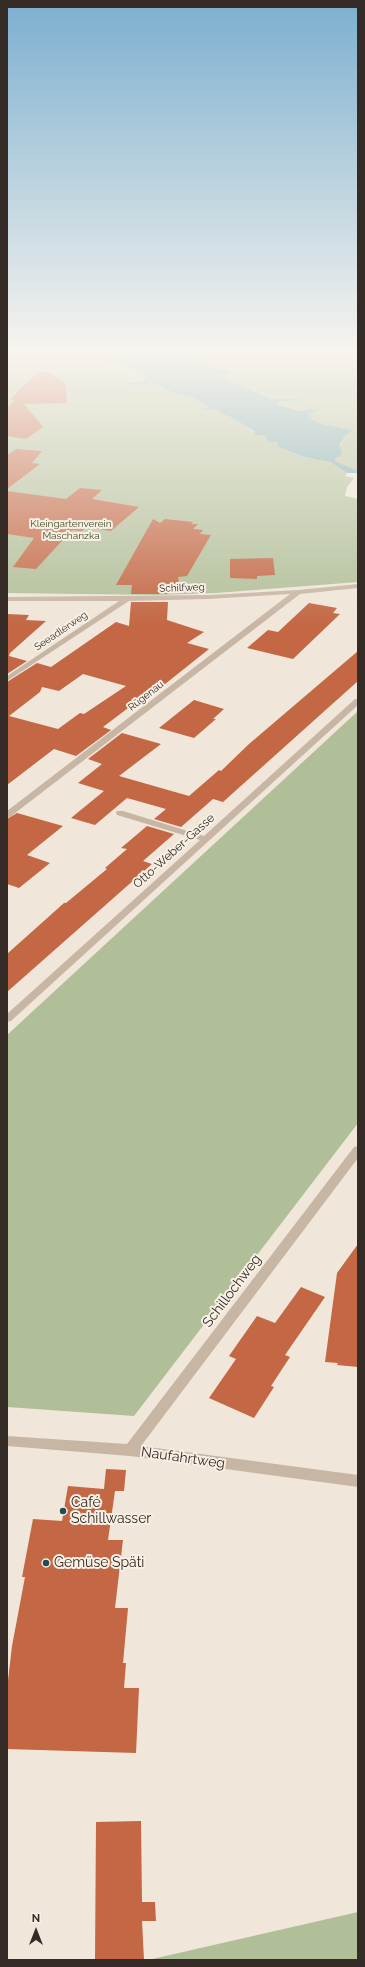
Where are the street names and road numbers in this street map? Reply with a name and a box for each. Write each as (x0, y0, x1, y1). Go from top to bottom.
street label: Schilfweg (159, 581, 205, 595)
street label: Seeadlerweg (32, 609, 90, 653)
street label: Rügenau (126, 678, 166, 714)
street label: Otto-Weber-Gasse (130, 811, 218, 891)
street label: Schillochweg (199, 1251, 265, 1331)
street label: Naufahrtweg (140, 1444, 226, 1472)

